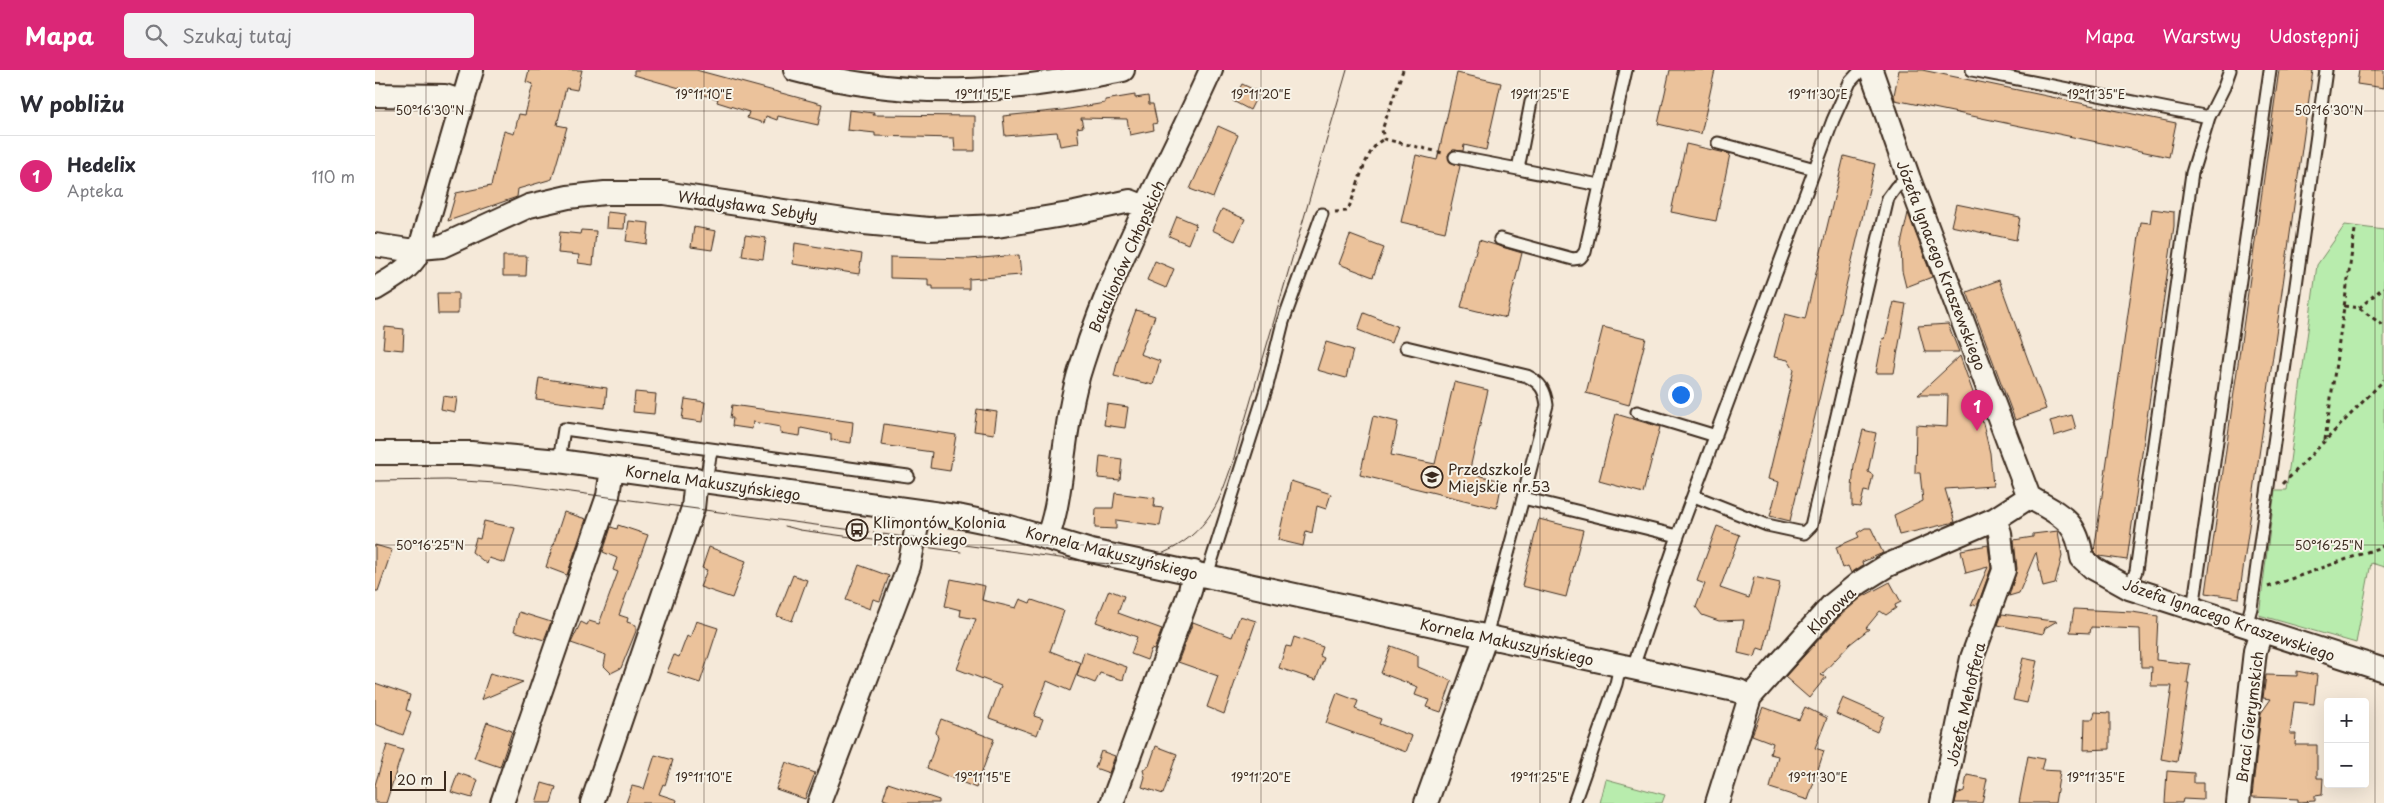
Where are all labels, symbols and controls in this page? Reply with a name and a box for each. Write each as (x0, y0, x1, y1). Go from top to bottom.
search box (124, 13, 474, 58)
text: Mapa (25, 17, 94, 53)
icon: search (142, 21, 170, 49)
text: Szukaj tutaj (182, 21, 292, 49)
text: Mapa (2085, 22, 2135, 49)
text: Warstwy (2163, 22, 2241, 49)
text: Udostępnij (2269, 22, 2359, 49)
text: 19°11'10"E (675, 85, 733, 103)
text: 19°11'15"E (955, 85, 1011, 103)
text: 19°11'20"E (1231, 85, 1291, 103)
text: 19°11'25"E (1510, 85, 1570, 103)
text: 19°11'30"E (1788, 85, 1848, 103)
text: 19°11'35"E (2067, 85, 2125, 103)
text: W pobliżu (20, 87, 125, 119)
text: 50°16'30"N (396, 101, 464, 119)
text: 50°16'30"N (2295, 101, 2363, 119)
text: Hedelix (67, 150, 136, 178)
street label: Józefa Ignacego Kraszewskiego (1891, 157, 1993, 373)
text: 1 (32, 164, 40, 188)
text: 110 m (312, 164, 355, 188)
street label: Batalionów Chłopskich (1082, 176, 1170, 336)
text: Apteka (67, 178, 123, 202)
street label: Władysława Sebyły (677, 184, 819, 226)
your location (1668, 382, 1694, 408)
pin: 1 (1961, 390, 1993, 431)
place label: Przedszkole Miejskie nr.53 (1448, 457, 1550, 497)
street label: Kornela Makuszyńskiego (624, 458, 802, 506)
school or university icon: Przedszkole Miejskie nr.53 (1420, 465, 1444, 489)
place label: Klimontów Kolonia Pstrowskiego (873, 510, 1007, 550)
bus stop icon: Klimontów Kolonia Pstrowskiego (845, 518, 869, 542)
street label: Kornela Makuszyńskiego (1023, 519, 1201, 585)
text: 50°16'25"N (396, 536, 464, 554)
text: 50°16'25"N (2295, 536, 2363, 554)
street label: Józefa Ignacego Kraszewskiego (2120, 572, 2338, 666)
street label: Klonowa (1802, 580, 1861, 639)
street label: Kornela Makuszyńskiego (1418, 611, 1596, 671)
street label: Józefa Mehoffera (1940, 639, 1991, 768)
street label: Braci Gierymskich (2229, 650, 2269, 784)
map controls (2324, 698, 2369, 788)
button: + (2324, 698, 2369, 743)
button: − (2324, 743, 2369, 788)
scale bar (390, 768, 446, 791)
text: 19°11'10"E (675, 768, 733, 786)
text: 19°11'15"E (955, 768, 1011, 786)
text: 19°11'20"E (1231, 768, 1291, 786)
text: 19°11'25"E (1510, 768, 1570, 786)
text: 19°11'30"E (1788, 768, 1848, 786)
text: 19°11'35"E (2067, 768, 2125, 786)
text: 20 m (397, 769, 433, 790)

